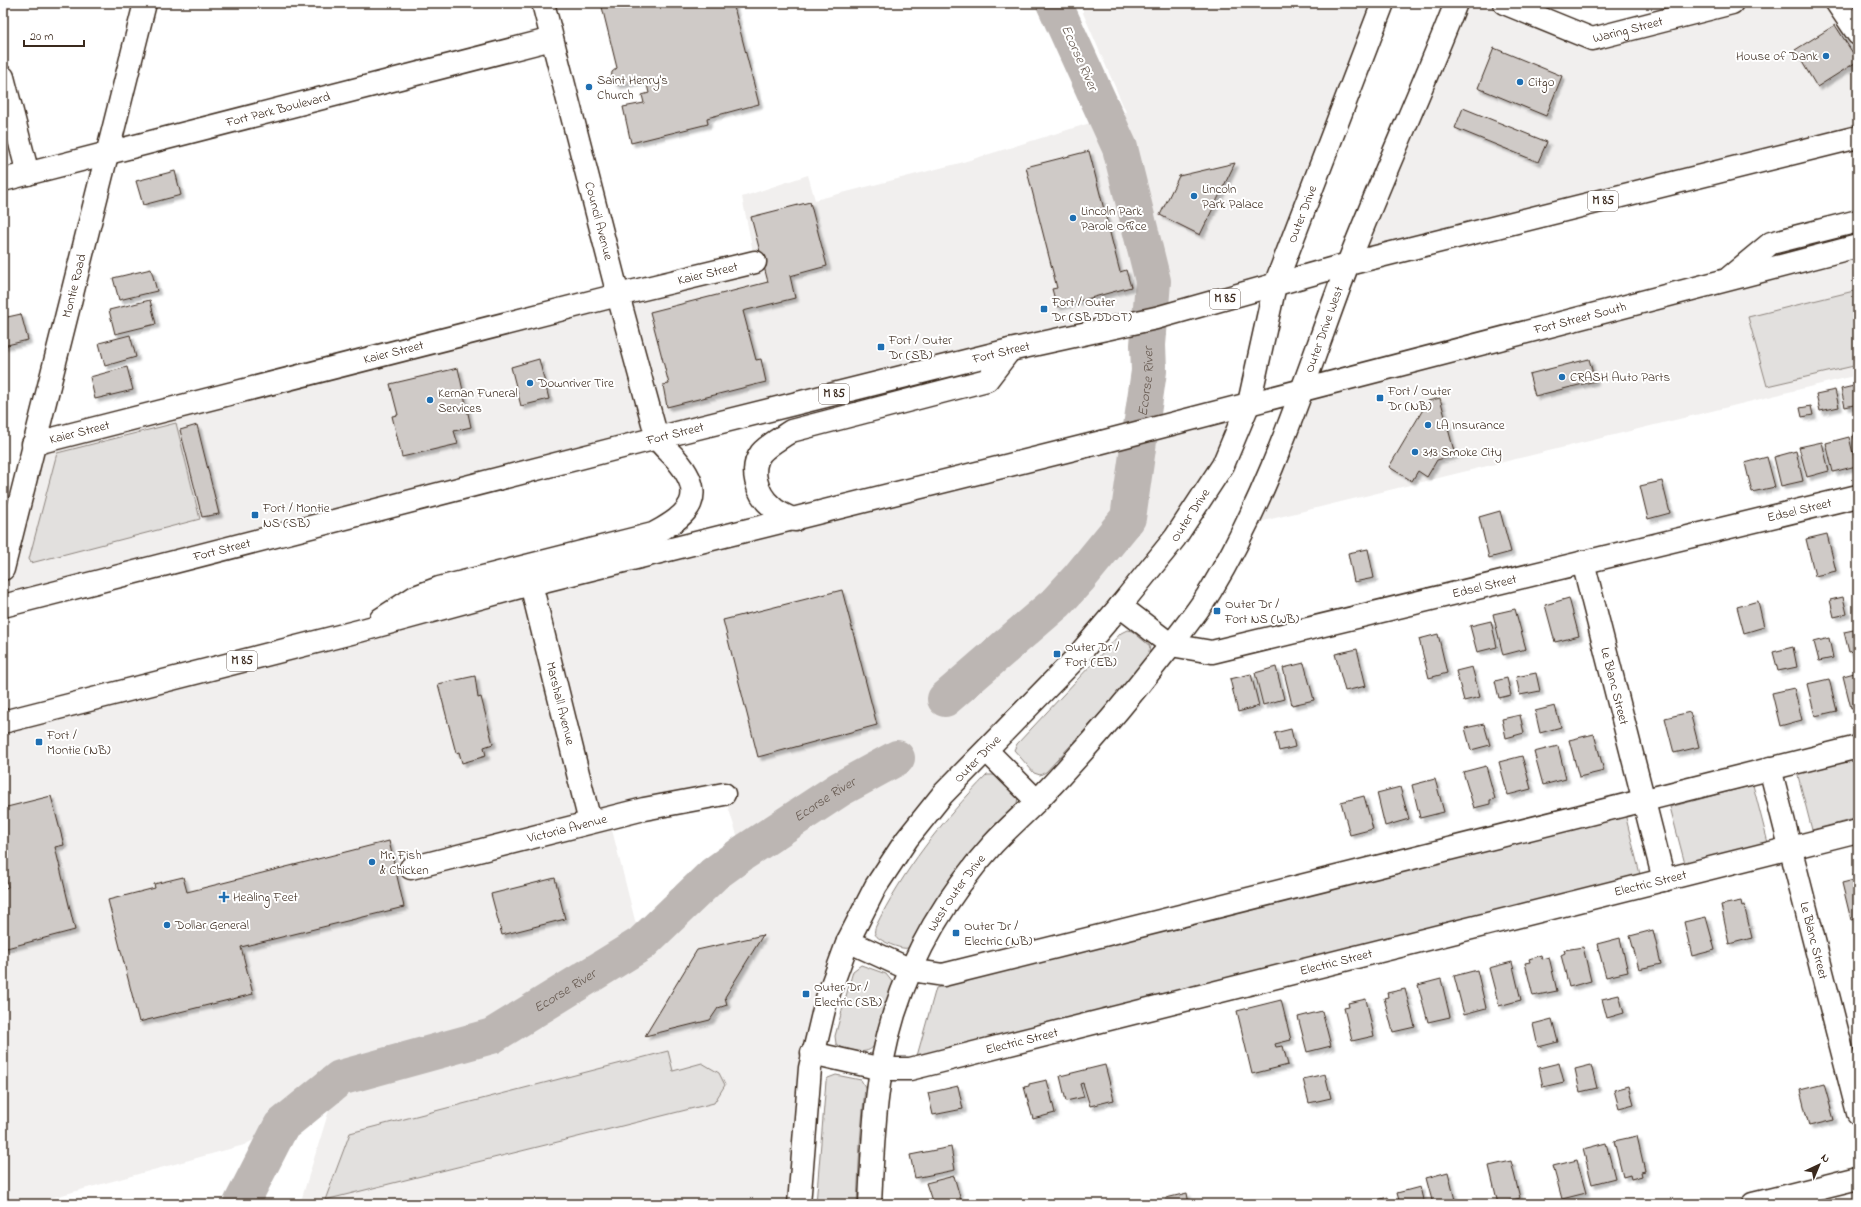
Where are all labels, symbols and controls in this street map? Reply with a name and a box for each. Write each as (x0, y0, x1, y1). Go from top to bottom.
street label: Waring Street (1591, 12, 1666, 48)
scale bar (24, 22, 84, 48)
water label: Ecorse River (1055, 22, 1103, 96)
text: 20 m (30, 28, 53, 46)
place label: House of Dank (1736, 47, 1818, 66)
marker: House of Dank (1821, 51, 1831, 61)
place label: Saint Henry's Church (597, 71, 668, 105)
place label: Citgo (1528, 73, 1555, 93)
marker: Citgo (1515, 77, 1525, 87)
marker: Saint Henry's Church (584, 82, 594, 92)
street label: Fort Park Boulevard (223, 87, 333, 132)
street label: Council Avenue (580, 180, 618, 262)
place label: Lincoln Park Palace (1202, 180, 1263, 214)
street label: Outer Drive (1282, 182, 1322, 246)
marker: Lincoln Park Palace (1189, 191, 1199, 201)
road number: M 85 (1588, 191, 1618, 211)
place label: Lincoln Park Parole Office (1081, 202, 1147, 236)
marker: Lincoln Park Parole Office (1068, 213, 1078, 223)
street label: Montie Road (57, 251, 91, 320)
street label: Kaier Street (676, 257, 741, 290)
street label: Outer Drive West (1300, 283, 1349, 375)
road number: M 85 (1210, 289, 1240, 309)
place label: Fort / Outer Dr (SB DDOT) (1051, 293, 1132, 327)
street label: Fort Street South (1531, 297, 1628, 339)
marker: Fort / Outer Dr (SB DDOT) (1039, 304, 1049, 314)
place label: Fort / Outer Dr (SB) (888, 331, 953, 365)
street label: Kaier Street (361, 335, 426, 369)
street label: Fort Street (970, 336, 1032, 369)
marker: Fort / Outer Dr (SB) (876, 342, 886, 352)
water label: Ecorse River (1132, 345, 1160, 418)
place label: CRASH Auto Parts (1570, 368, 1670, 387)
marker: CRASH Auto Parts (1557, 372, 1567, 382)
place label: Downriver Tire (537, 374, 614, 393)
marker: Downriver Tire (525, 378, 535, 388)
place label: Fort / Outer Dr (NB) (1387, 382, 1452, 416)
place label: Kernan Funeral Services (438, 384, 518, 418)
road number: M 85 (819, 384, 849, 404)
marker: Fort / Outer Dr (NB) (1375, 393, 1385, 403)
marker: Kernan Funeral Services (425, 395, 435, 405)
street label: Kaier Street (47, 415, 112, 449)
place label: LA Insurance (1436, 416, 1505, 435)
street label: Fort Street (644, 417, 706, 450)
marker: LA Insurance (1423, 420, 1433, 430)
place label: 313 Smoke City (1423, 443, 1502, 463)
marker: 313 Smoke City (1410, 447, 1420, 457)
street label: Outer Drive (1165, 484, 1215, 546)
street label: Edsel Street (1765, 493, 1834, 527)
place label: Fort / Montie NS (SB) (262, 499, 330, 533)
marker: Fort / Montie NS (SB) (250, 510, 260, 520)
street label: Fort Street (190, 533, 253, 566)
street label: Edsel Street (1450, 569, 1519, 603)
place label: Outer Dr / Fort NS (WB) (1224, 595, 1299, 629)
marker: Outer Dr / Fort NS (WB) (1212, 606, 1222, 616)
place label: Outer Dr / Fort (EB) (1064, 638, 1119, 672)
street label: Le Blanc Street (1596, 645, 1634, 727)
marker: Outer Dr / Fort (EB) (1052, 649, 1062, 659)
road number: M 85 (227, 651, 257, 671)
street label: Marshall Avenue (541, 660, 580, 747)
place label: Fort / Montie (NB) (46, 726, 111, 760)
street label: Outer Drive (949, 730, 1005, 787)
marker: Fort / Montie (NB) (34, 737, 44, 747)
water label: Ecorse River (789, 771, 861, 827)
street label: Victoria Avenue (524, 809, 609, 848)
place label: Mr. Fish & Chicken (380, 846, 429, 880)
street label: West Outer Drive (923, 850, 990, 935)
marker: Mr. Fish & Chicken (367, 857, 377, 867)
street label: Electric Street (1612, 865, 1689, 901)
place label: Healing Feet (233, 888, 299, 908)
marker: Healing Feet (218, 891, 230, 903)
street label: Le Blanc Street (1795, 900, 1833, 982)
place label: Dollar General (174, 916, 249, 935)
place label: Outer Dr / Electric (NB) (964, 917, 1032, 951)
marker: Dollar General (162, 920, 172, 930)
marker: Outer Dr / Electric (NB) (951, 928, 961, 938)
street label: Electric Street (1298, 944, 1375, 980)
water label: Ecorse River (530, 963, 602, 1018)
place label: Outer Dr / Electric (SB) (814, 978, 882, 1012)
marker: Outer Dr / Electric (SB) (801, 989, 811, 999)
street label: Electric Street (983, 1023, 1061, 1059)
north arrow (1799, 1145, 1839, 1185)
text: N (1817, 1150, 1833, 1167)

